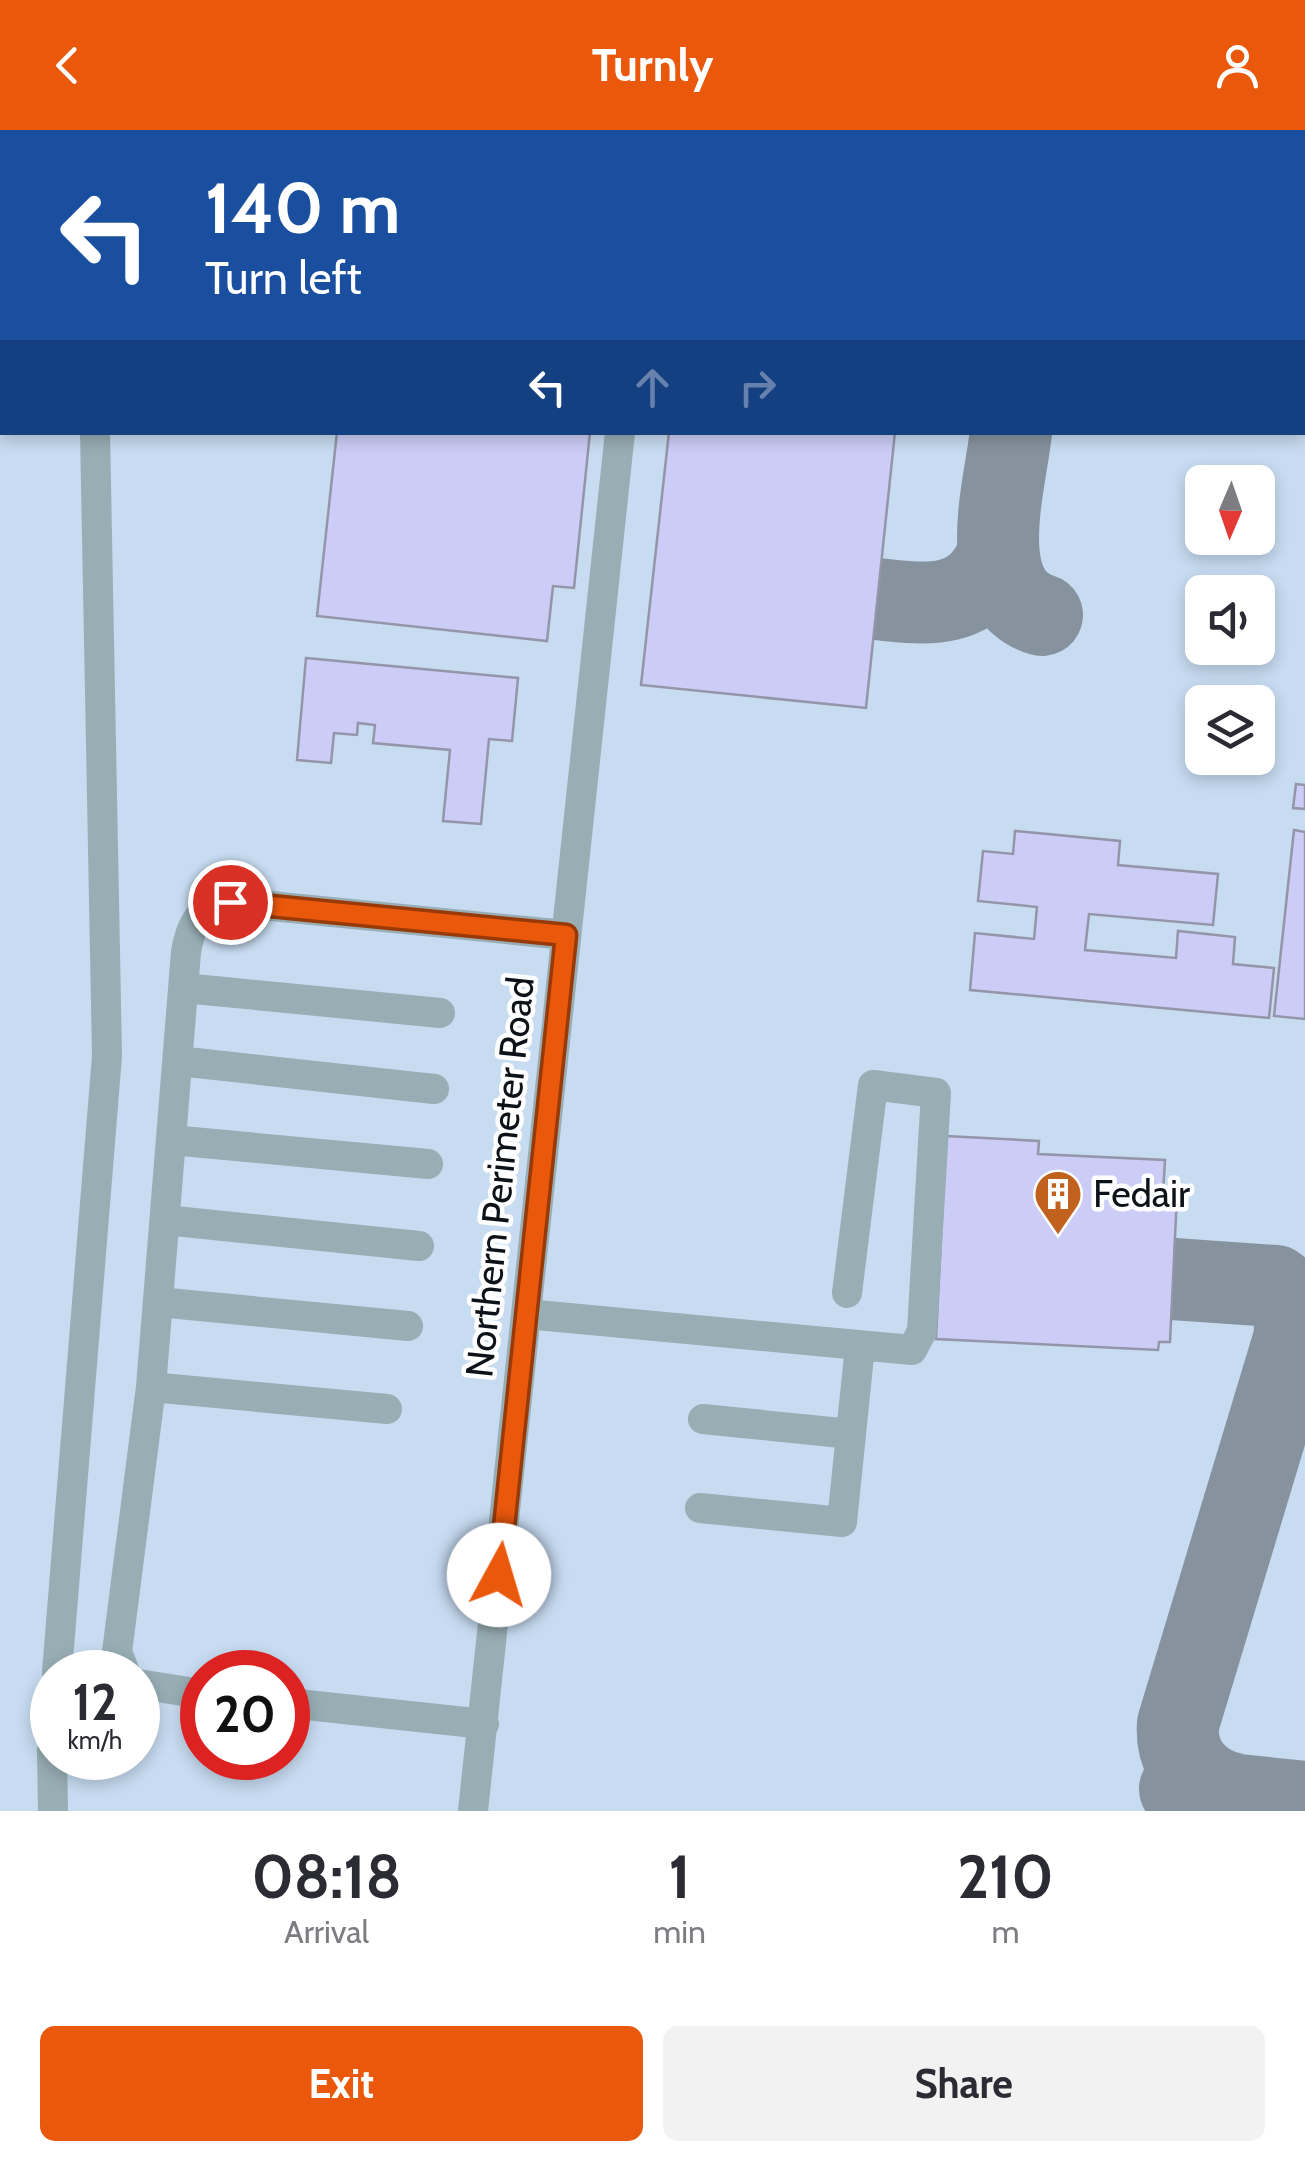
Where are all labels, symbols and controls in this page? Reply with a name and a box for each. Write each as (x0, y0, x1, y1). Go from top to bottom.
icon: back (40, 38, 95, 93)
text: Turnly (592, 38, 713, 92)
icon: person (1210, 38, 1265, 93)
text: 140 m (205, 165, 400, 251)
icon: left (40, 170, 170, 300)
text: Turn left (205, 251, 362, 305)
icon: left (520, 360, 575, 415)
icon: ahead (625, 360, 680, 415)
icon: right (730, 360, 785, 415)
north arrow (1185, 465, 1275, 555)
map controls (1185, 465, 1275, 775)
button: sound (1185, 575, 1275, 665)
button: layers (1185, 685, 1275, 775)
pin (188, 860, 273, 945)
icon: arrive (203, 875, 258, 930)
street label: Northern Perimeter Road (455, 974, 544, 1380)
building icon: Fedair (1032, 1168, 1084, 1236)
place label: Fedair (1093, 1170, 1190, 1217)
position arrow (447, 1523, 551, 1627)
speed limit sign: 20 (180, 1650, 310, 1780)
text: 12 (73, 1672, 117, 1733)
text: km/h (68, 1725, 122, 1755)
text: 08:18 (251, 1840, 402, 1913)
text: 1 (668, 1840, 691, 1913)
text: 210 (957, 1840, 1054, 1913)
text: Arrival (284, 1912, 369, 1951)
text: min (653, 1912, 706, 1951)
text: m (991, 1912, 1019, 1951)
button: Exit (40, 2026, 643, 2141)
button: Share (663, 2026, 1265, 2141)

